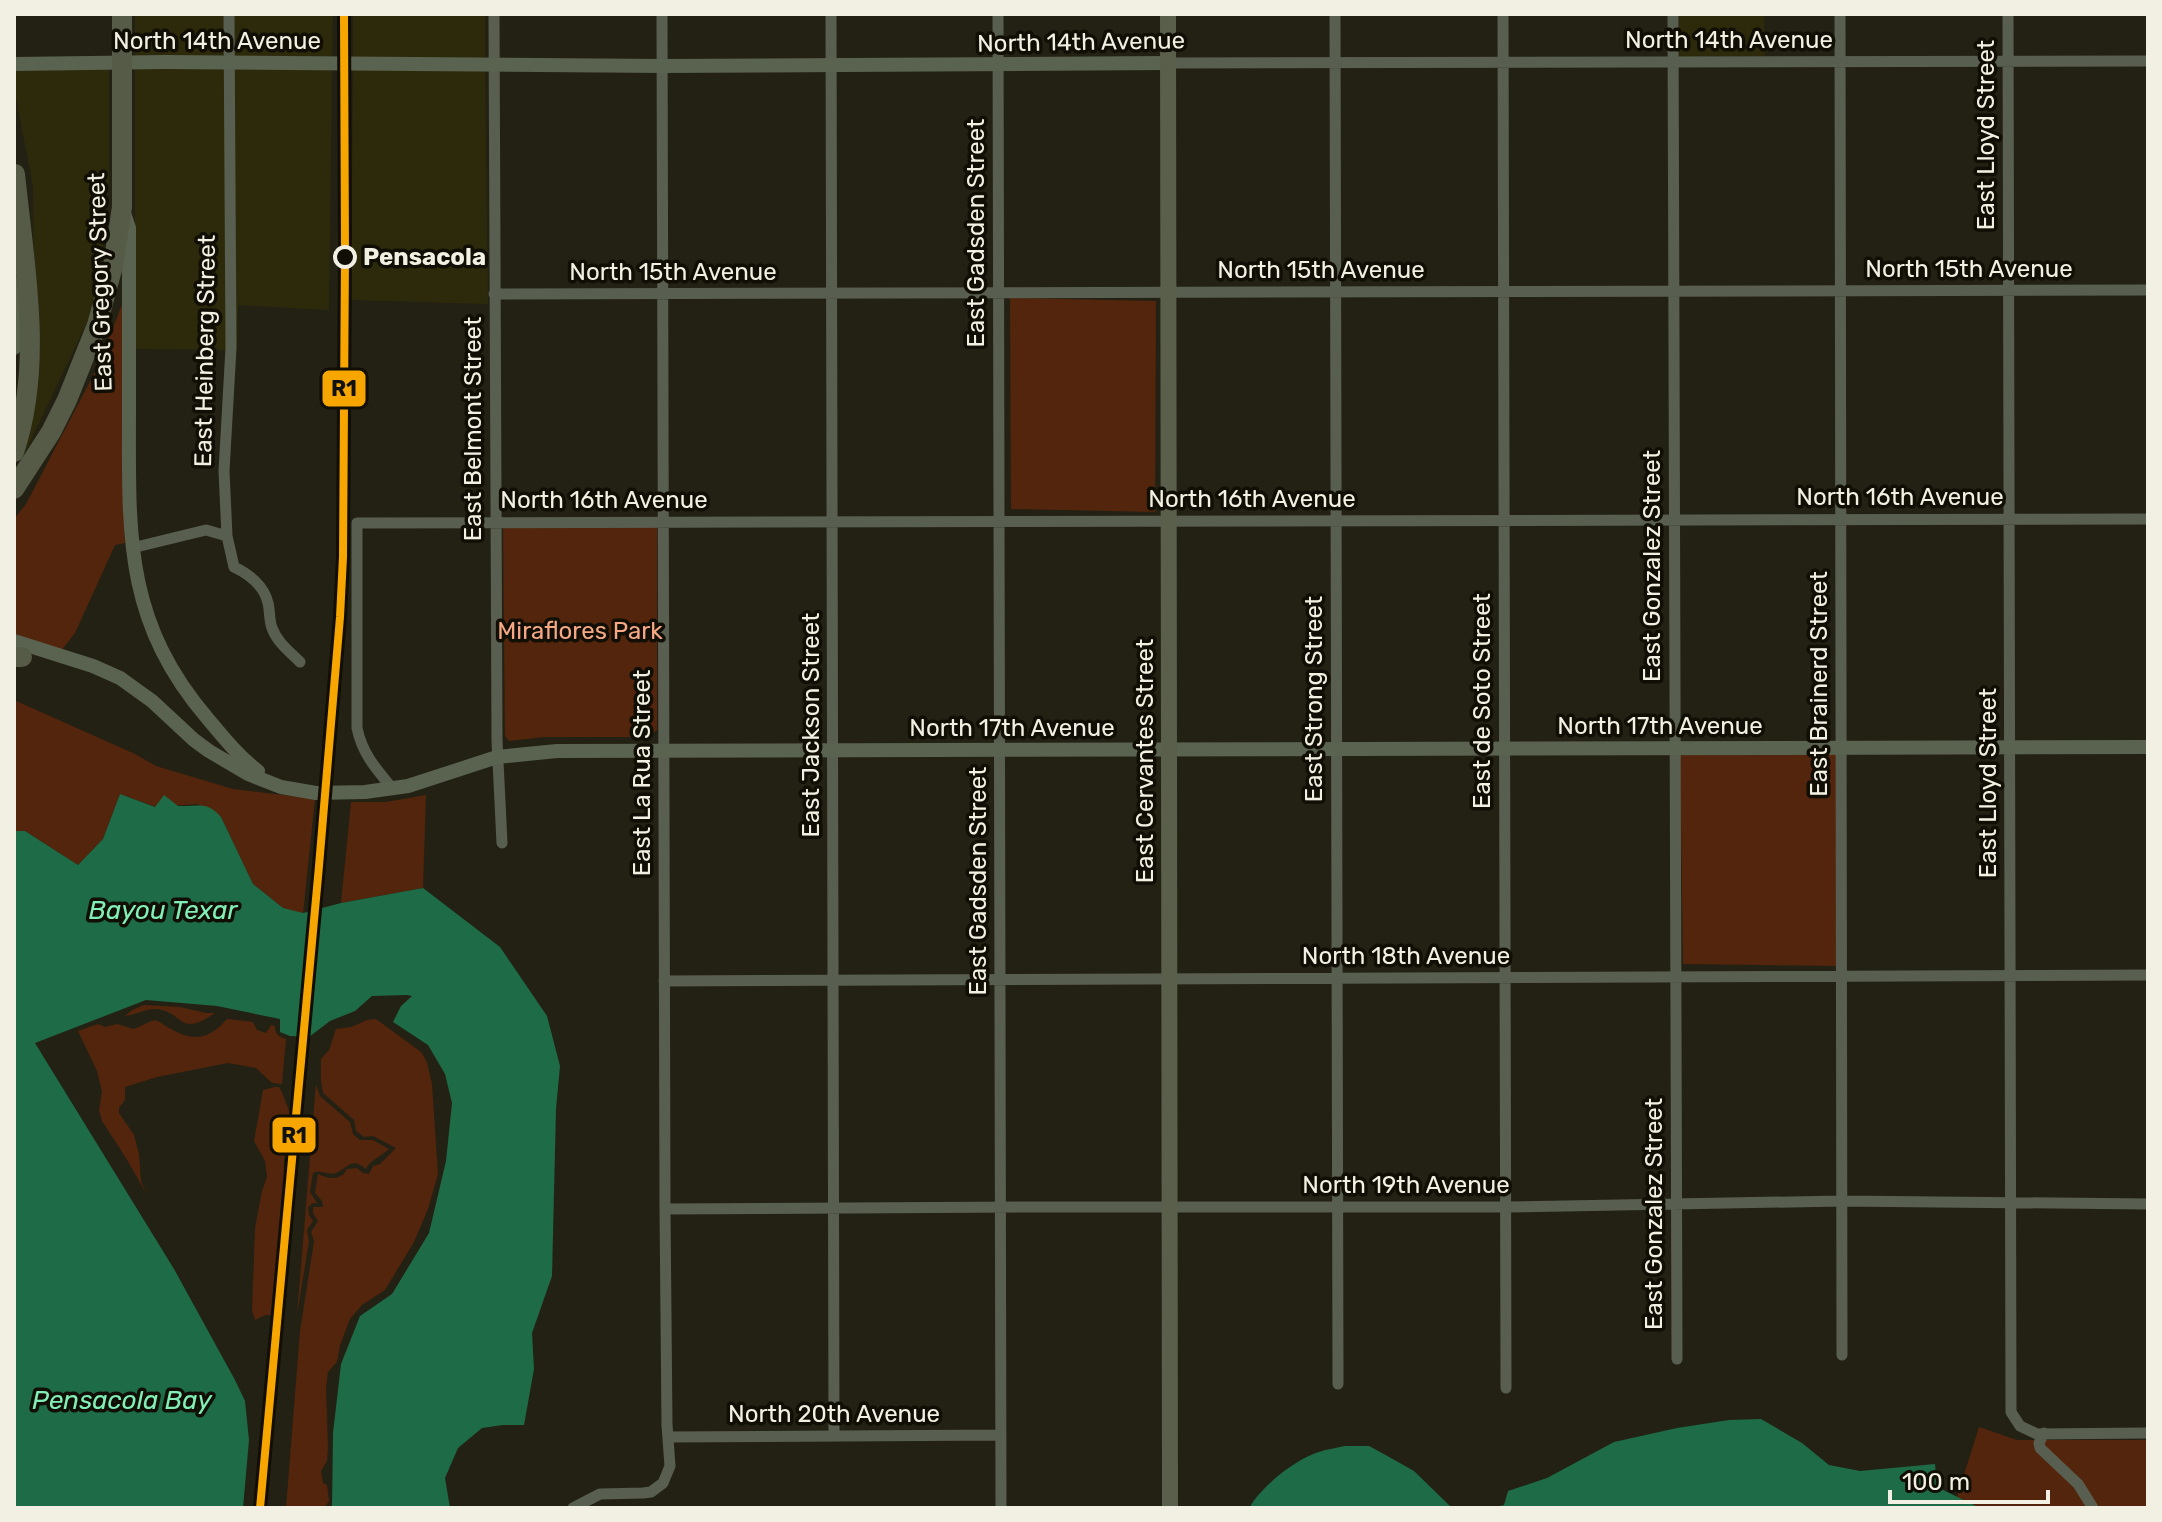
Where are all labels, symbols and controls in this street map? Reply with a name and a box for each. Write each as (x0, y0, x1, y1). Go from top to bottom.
street label: North 14th Avenue (977, 26, 1185, 58)
street label: North 14th Avenue (1625, 26, 1833, 54)
street label: North 14th Avenue (113, 27, 321, 55)
street label: East Lloyd Street (1972, 40, 2000, 230)
street label: East Gadsden Street (962, 119, 990, 347)
street label: East Gregory Street (82, 172, 118, 392)
street label: East Heinberg Street (189, 235, 221, 467)
place label: Pensacola (363, 243, 486, 271)
marker: Pensacola (334, 246, 356, 268)
street label: North 15th Avenue (1865, 255, 2073, 283)
street label: North 15th Avenue (1217, 256, 1425, 284)
street label: North 15th Avenue (569, 258, 777, 286)
street label: East Belmont Street (459, 317, 487, 541)
line badge: R1 (321, 369, 367, 408)
text: R1 (331, 375, 357, 402)
street label: East Gonzalez Street (1638, 450, 1666, 682)
street label: North 16th Avenue (1796, 483, 2004, 511)
street label: North 16th Avenue (1148, 485, 1356, 513)
street label: North 16th Avenue (500, 486, 708, 514)
street label: East Brainerd Street (1805, 571, 1833, 797)
street label: East de Soto Street (1468, 593, 1496, 809)
street label: East Strong Street (1300, 596, 1328, 802)
street label: East Jackson Street (797, 613, 825, 837)
park label: Miraflores Park (497, 617, 663, 645)
street label: East Cervantes Street (1131, 639, 1159, 883)
street label: East La Rua Street (628, 670, 656, 876)
street label: East Lloyd Street (1974, 688, 2002, 878)
street label: North 17th Avenue (1557, 712, 1763, 740)
street label: North 17th Avenue (909, 714, 1115, 742)
street label: East Gadsden Street (964, 767, 992, 995)
water label: Bayou Texar (88, 895, 239, 926)
street label: North 18th Avenue (1302, 942, 1510, 970)
street label: East Gonzalez Street (1640, 1098, 1668, 1330)
line badge: R1 (271, 1116, 317, 1154)
text: R1 (281, 1122, 307, 1149)
street label: North 19th Avenue (1302, 1171, 1510, 1199)
water label: Pensacola Bay (32, 1385, 213, 1416)
street label: North 20th Avenue (728, 1400, 940, 1428)
scale bar (1890, 1454, 2048, 1504)
text: 100 m (1902, 1468, 1970, 1496)

